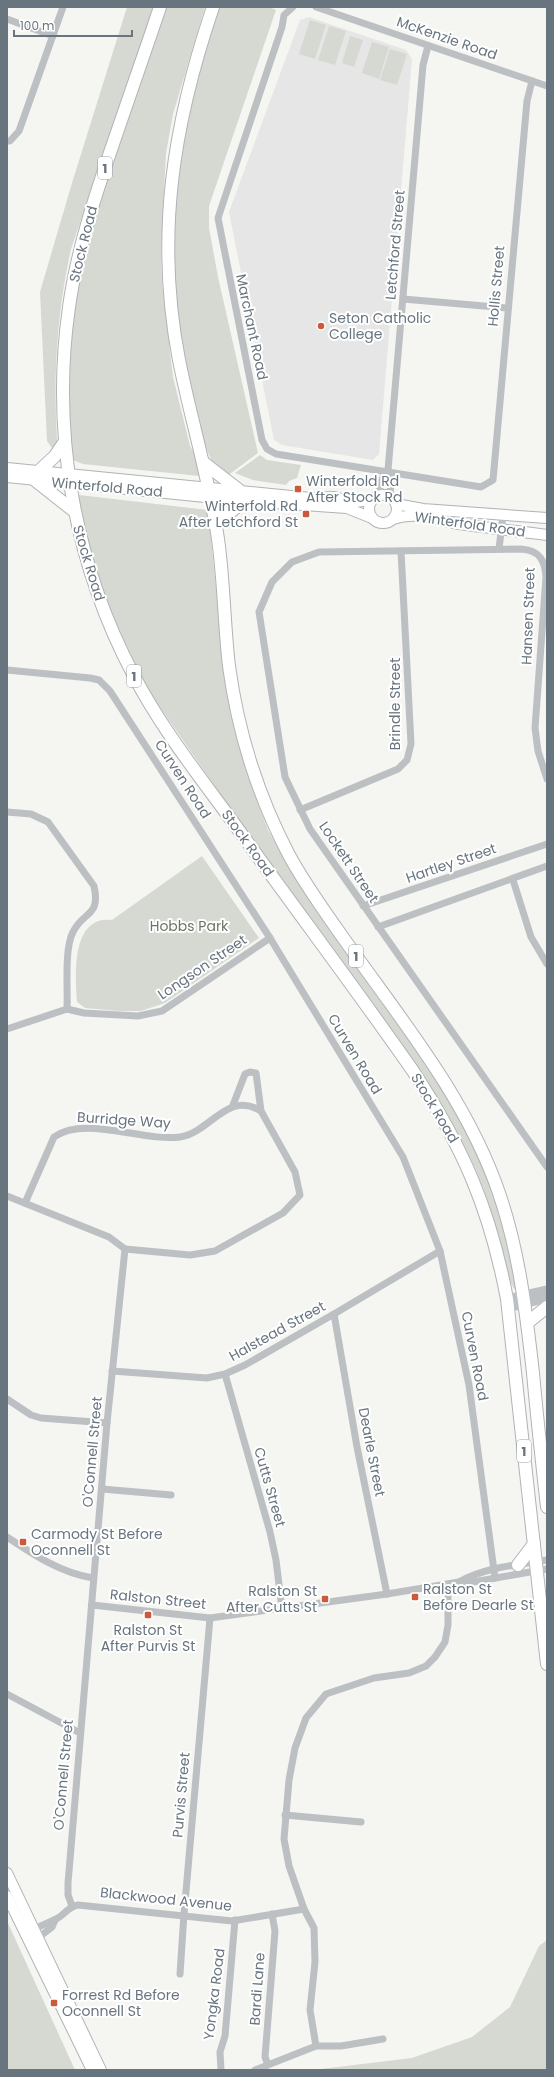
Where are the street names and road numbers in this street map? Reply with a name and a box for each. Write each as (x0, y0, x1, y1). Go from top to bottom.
street label: McKenzie Road (394, 11, 500, 65)
road number: 1 (98, 157, 112, 179)
street label: Letchford Street (380, 189, 410, 301)
street label: Stock Road (64, 204, 102, 284)
street label: Hollis Street (483, 245, 509, 327)
street label: Marchant Road (231, 272, 273, 382)
street label: Winterfold Road (50, 472, 164, 502)
street label: Winterfold Road (413, 506, 527, 542)
street label: Stock Road (68, 523, 110, 603)
street label: Hansen Street (516, 567, 540, 665)
street label: Brindle Street (385, 658, 405, 750)
road number: 1 (127, 665, 141, 687)
street label: Curven Road (150, 736, 216, 822)
street label: Stock Road (217, 806, 279, 880)
street label: Lockett Street (314, 817, 384, 907)
street label: Hartley Street (403, 838, 499, 888)
street label: Longson Street (154, 930, 250, 1004)
road number: 1 (349, 945, 363, 967)
street label: Curven Road (323, 1010, 387, 1098)
street label: Stock Road (406, 1069, 464, 1147)
street label: Burridge Way (77, 1107, 172, 1133)
street label: Halstead Street (225, 1296, 329, 1366)
street label: Curven Road (457, 1310, 493, 1402)
street label: O'Connell Street (77, 1396, 107, 1508)
street label: Dearle Street (354, 1406, 390, 1498)
road number: 1 (517, 1440, 531, 1462)
street label: Cutts Street (249, 1445, 291, 1529)
street label: Ralston Street (109, 1584, 207, 1614)
street label: O'Connell Street (48, 1719, 78, 1831)
street label: Purvis Street (167, 1751, 195, 1839)
street label: Blackwood Avenue (99, 1882, 233, 1916)
street label: Yongka Road (198, 1947, 230, 2041)
street label: Bardi Lane (244, 1952, 270, 2026)

